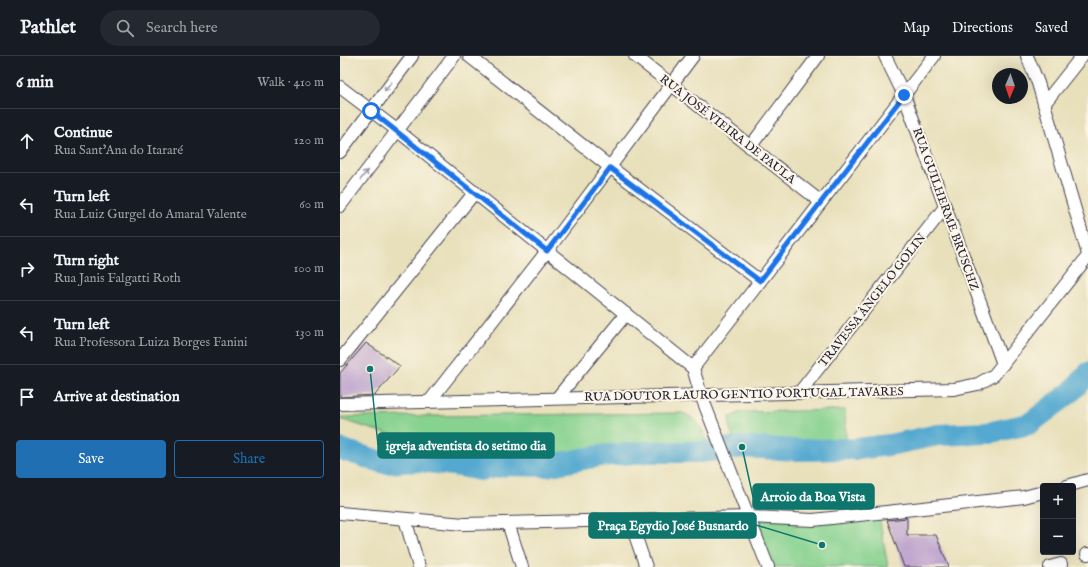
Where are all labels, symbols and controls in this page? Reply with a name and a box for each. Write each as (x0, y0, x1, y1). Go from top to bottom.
search box (100, 10, 380, 46)
text: Pathlet (20, 16, 76, 40)
icon: search (114, 17, 136, 39)
text: Search here (146, 18, 218, 37)
text: Map (903, 19, 930, 37)
text: Directions (952, 19, 1013, 37)
text: Saved (1035, 19, 1068, 37)
north arrow (992, 68, 1028, 104)
street label: RUA JOSÉ VIEIRA DE PAULA (656, 71, 800, 189)
text: 6 min (16, 72, 54, 93)
text: Walk · 410 m (257, 74, 324, 91)
one-way arrow (384, 82, 393, 93)
route end (895, 86, 913, 104)
route start (362, 102, 380, 120)
text: Continue (54, 123, 112, 142)
street label: RUA GUILHERME BRUSCHZ (909, 126, 982, 293)
icon: ahead (16, 130, 38, 152)
text: 120 m (294, 132, 324, 149)
text: Rua Sant'Ana do Itararé (54, 142, 183, 159)
one-way arrow (359, 170, 368, 181)
text: Turn left (54, 187, 110, 206)
icon: left (16, 194, 38, 216)
text: 60 m (299, 196, 324, 213)
text: Rua Luiz Gurgel do Amaral Valente (54, 206, 247, 223)
street label: TRAVESSA ÂNGELO GOLIN (815, 229, 930, 370)
text: Turn right (54, 251, 119, 270)
icon: right (16, 258, 38, 280)
text: 100 m (294, 260, 324, 277)
text: Rua Janis Falgatti Roth (54, 270, 181, 287)
text: Turn left (54, 315, 110, 334)
icon: left (16, 322, 38, 344)
text: 130 m (295, 324, 324, 341)
text: Rua Professora Luiza Borges Fanini (54, 334, 247, 351)
street label: RUA DOUTOR LAURO GENTIO PORTUGAL TAVARES (584, 384, 904, 405)
icon: arrive (16, 386, 38, 408)
text: Arrive at destination (54, 387, 180, 406)
callout: igreja adventista do setimo dia (378, 433, 554, 458)
text: igreja adventista do setimo dia (386, 438, 547, 455)
button: Save (16, 440, 166, 478)
button: Share (174, 440, 324, 478)
map controls (1040, 483, 1076, 555)
button: + (1040, 483, 1076, 519)
callout: Arroio da Boa Vista (753, 484, 874, 509)
text: Arroio da Boa Vista (760, 489, 866, 506)
callout: Praça Egydio José Busnardo (589, 513, 756, 538)
text: Praça Egydio José Busnardo (597, 518, 749, 535)
button: − (1040, 519, 1076, 555)

